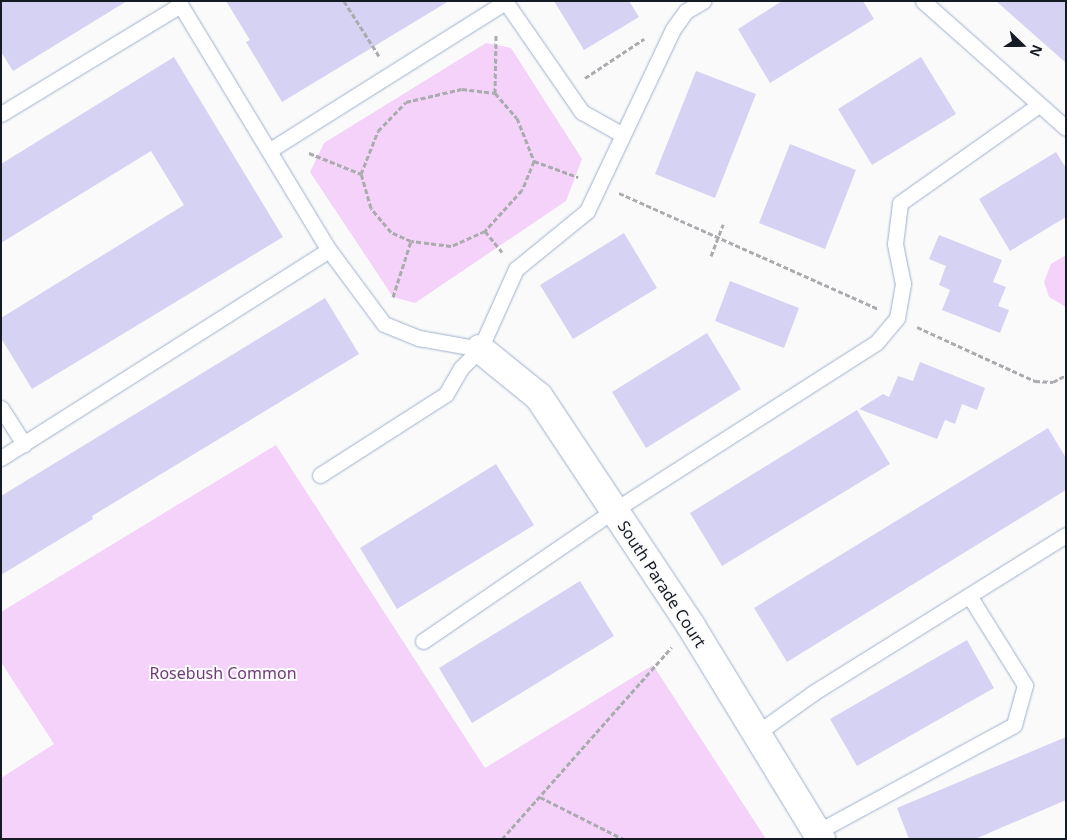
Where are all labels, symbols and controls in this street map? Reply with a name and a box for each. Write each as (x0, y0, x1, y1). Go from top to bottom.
north arrow (997, 20, 1047, 70)
text: N (1025, 42, 1047, 60)
street label: South Parade Court (614, 517, 710, 651)
park label: Rosebush Common (149, 663, 297, 683)

